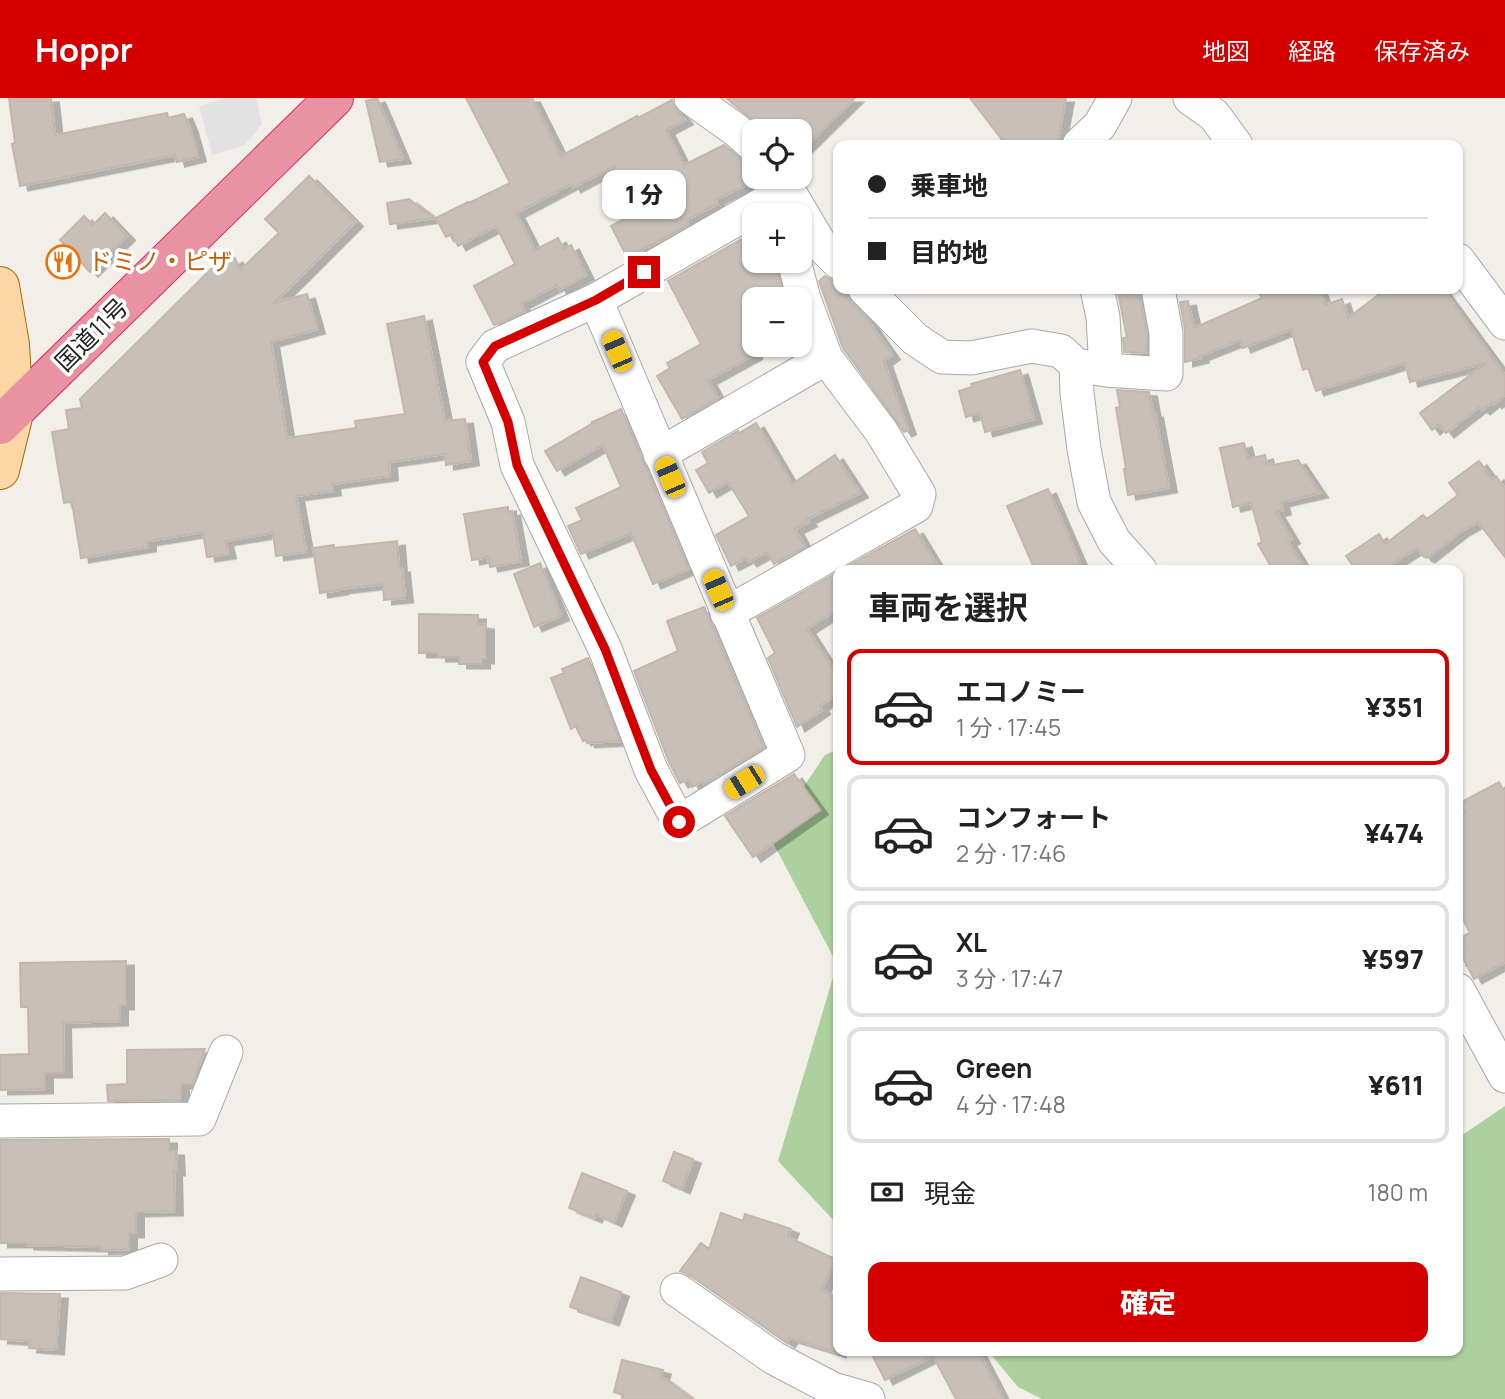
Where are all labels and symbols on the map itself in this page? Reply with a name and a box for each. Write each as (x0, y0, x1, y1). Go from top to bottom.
callout: 1 分 (602, 170, 686, 220)
restaurant icon: ドミノ・ピザ (44, 243, 82, 281)
place label: ドミノ・ピザ (88, 244, 232, 277)
route end (628, 256, 660, 288)
street label: 国道11号 (47, 290, 135, 378)
car (600, 328, 635, 374)
car (653, 454, 688, 500)
car (701, 567, 736, 613)
car (721, 762, 768, 802)
route start (663, 806, 695, 838)

